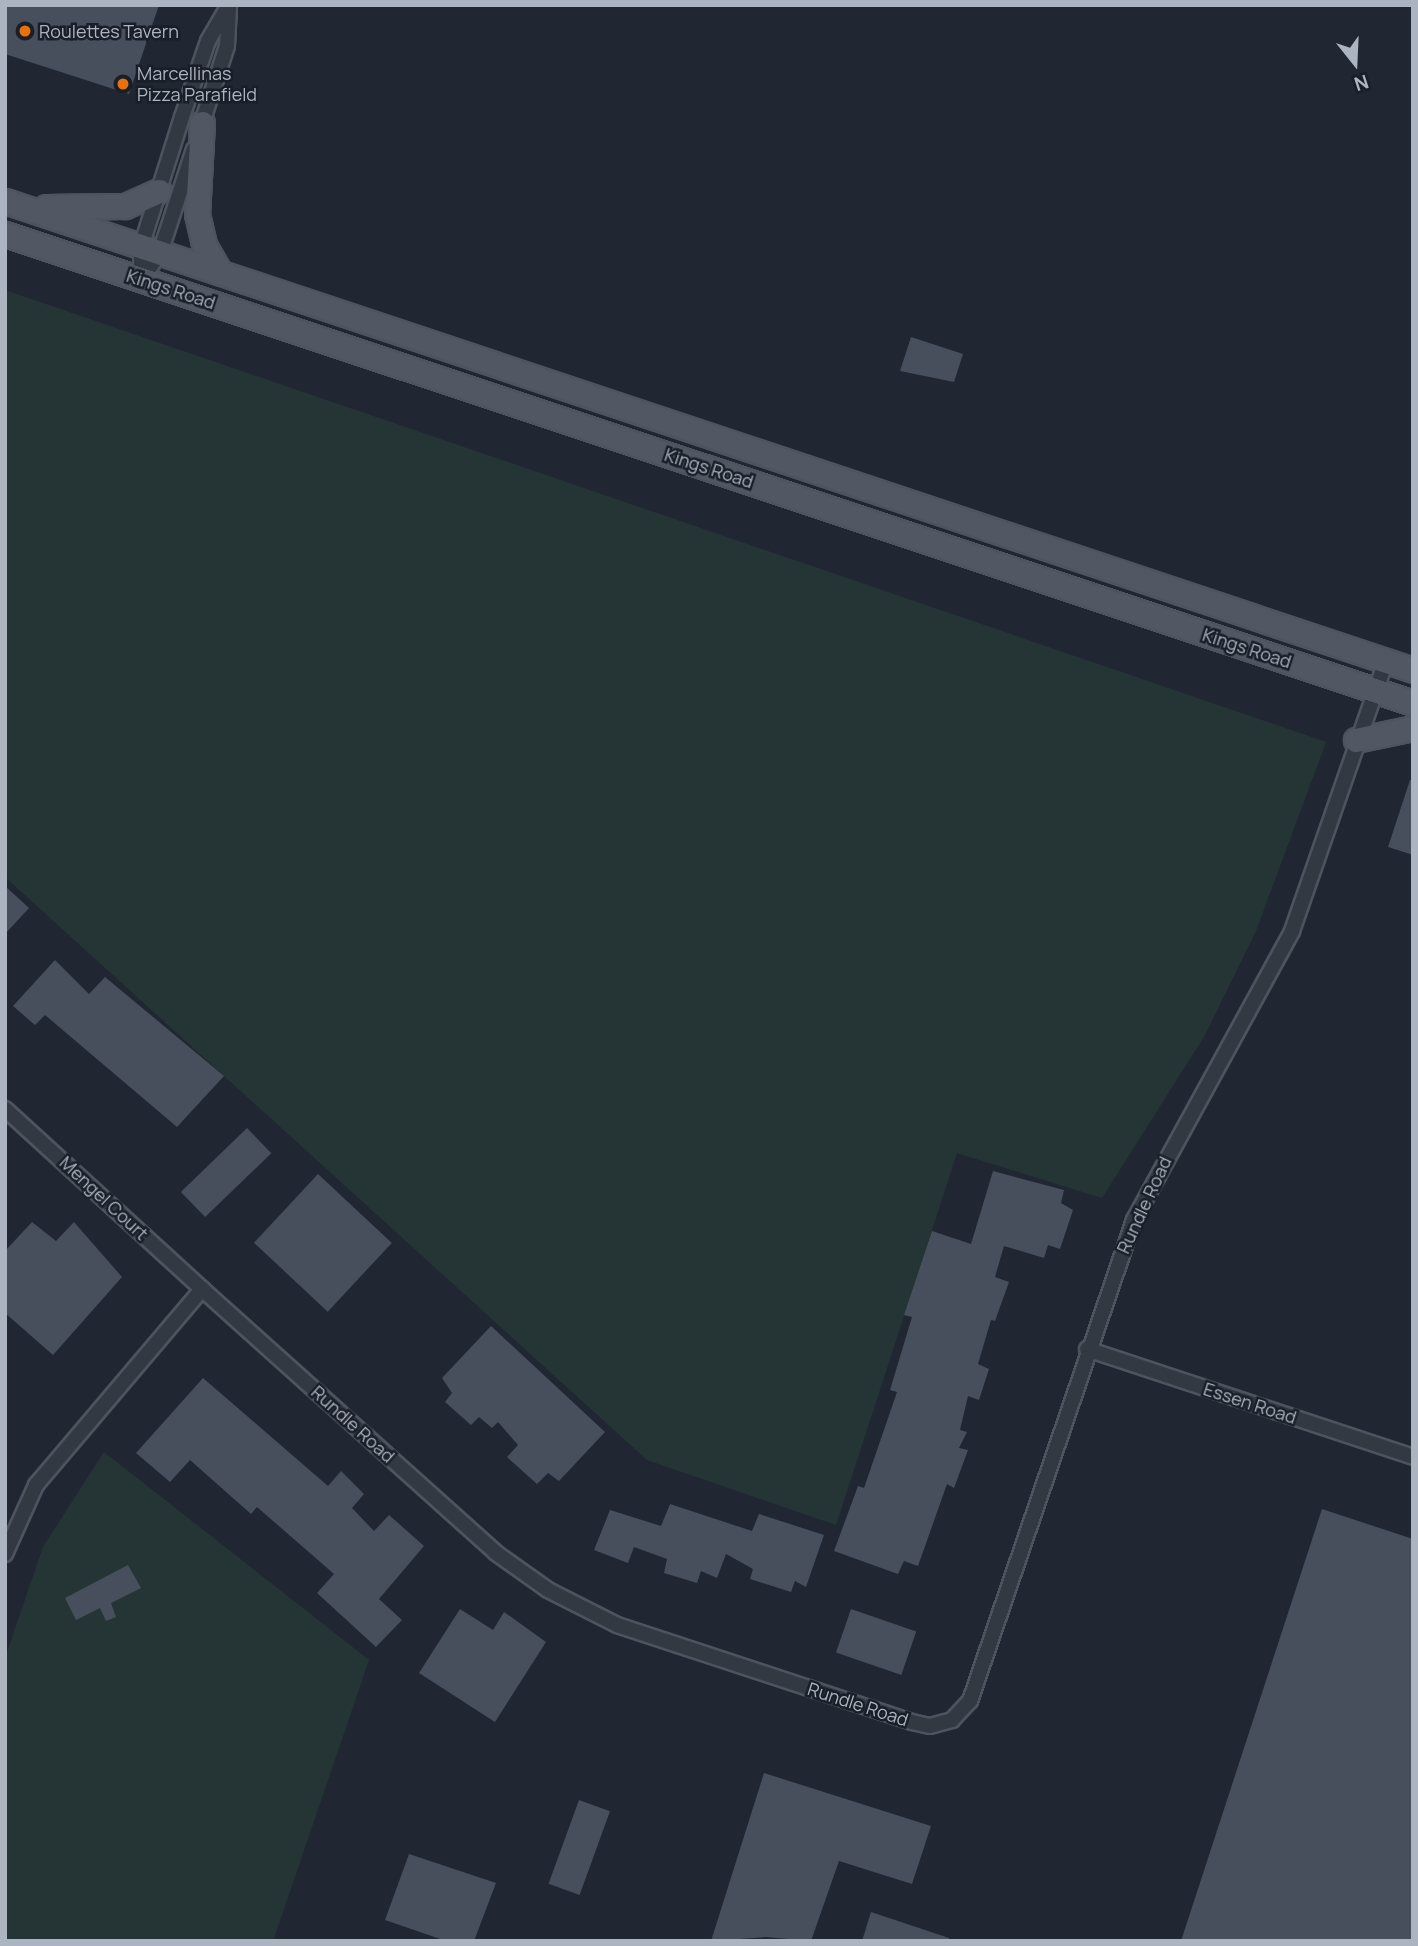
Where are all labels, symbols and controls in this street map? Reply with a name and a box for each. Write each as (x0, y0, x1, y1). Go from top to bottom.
place label: Roulettes Tavern (39, 20, 179, 42)
marker: Roulettes Tavern (17, 23, 33, 39)
north arrow (1320, 28, 1390, 98)
place label: Marcellinas Pizza Parafield (137, 63, 257, 106)
text: N (1351, 68, 1372, 97)
marker: Marcellinas Pizza Parafield (115, 76, 131, 92)
street label: Kings Road (124, 265, 218, 313)
street label: Kings Road (662, 444, 756, 492)
street label: Kings Road (1200, 624, 1294, 672)
street label: Mengel Court (55, 1152, 153, 1244)
street label: Rundle Road (1112, 1153, 1176, 1257)
street label: Essen Road (1201, 1378, 1299, 1428)
street label: Rundle Road (307, 1381, 399, 1467)
street label: Rundle Road (805, 1678, 911, 1730)

